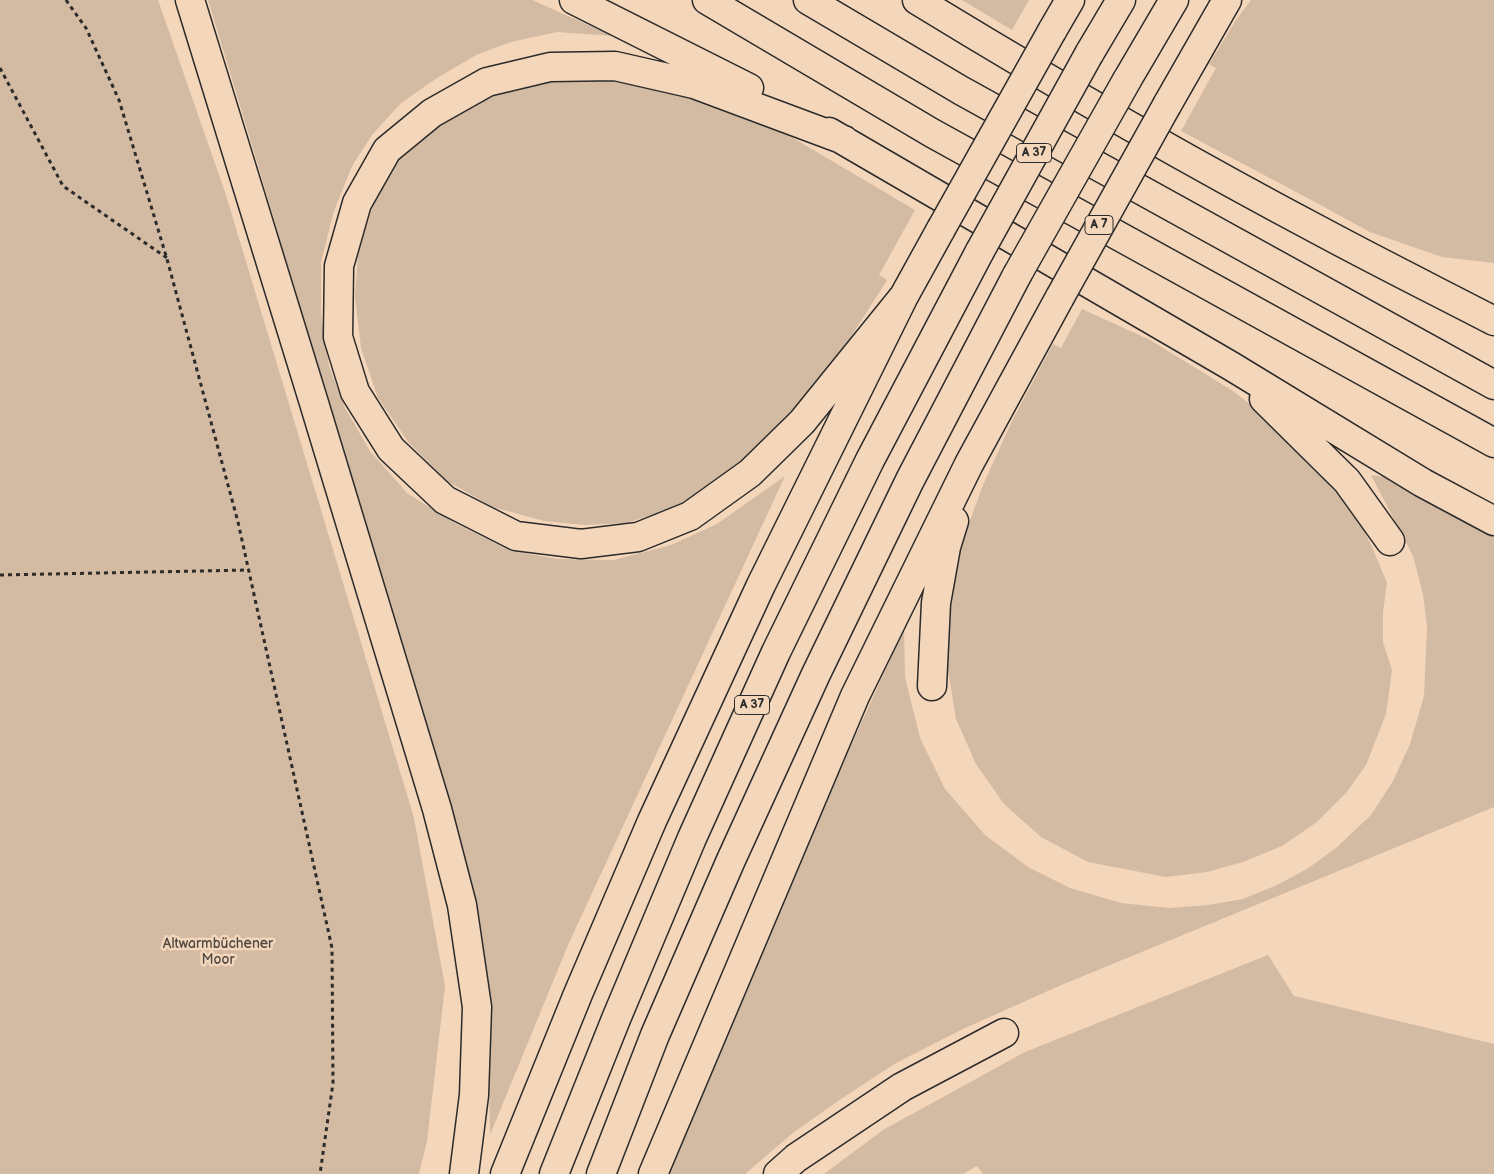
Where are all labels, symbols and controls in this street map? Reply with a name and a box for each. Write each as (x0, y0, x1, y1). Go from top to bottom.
road number: A 37 (1016, 144, 1052, 162)
road number: A 7 (1085, 216, 1113, 234)
road number: A 37 (734, 696, 770, 714)
park label: Altwarmbüchener Moor (163, 936, 273, 969)

